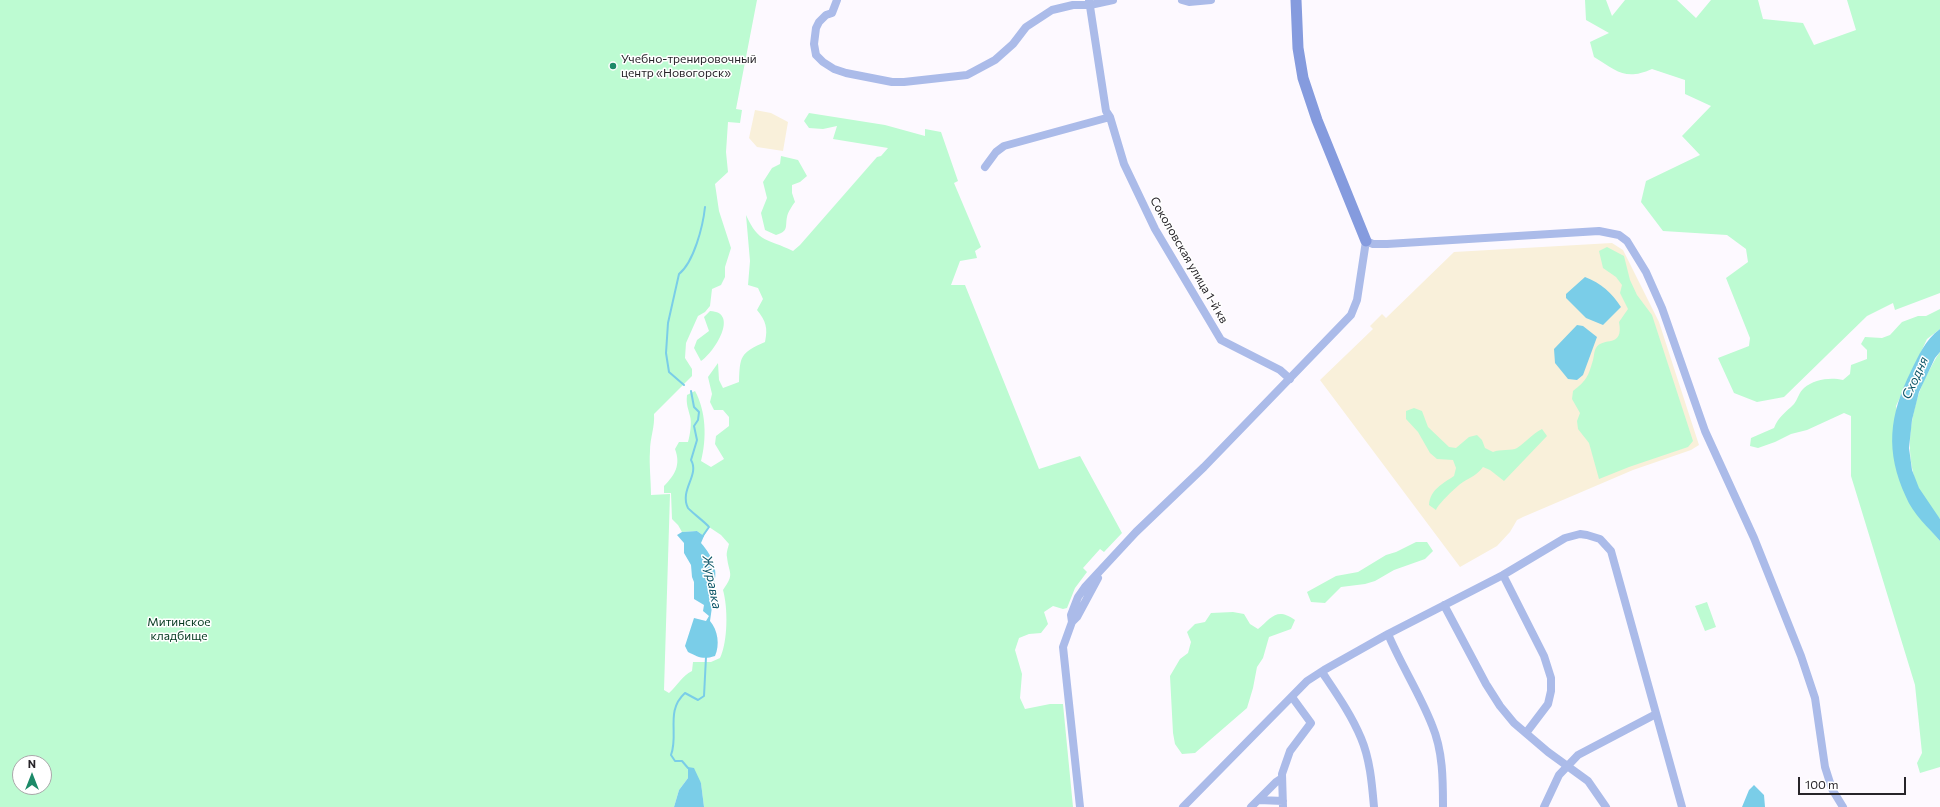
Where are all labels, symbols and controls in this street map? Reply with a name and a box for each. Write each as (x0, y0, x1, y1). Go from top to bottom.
place label: Учебно-тренировочный центр «Новогорск» (621, 52, 757, 80)
marker: Учебно-тренировочный центр «Новогорск» (608, 61, 618, 71)
street label: Соколовская улица 1-й кв (1147, 194, 1231, 326)
water label: Сходня (1898, 354, 1932, 402)
water label: Журавка (699, 554, 725, 610)
park label: Митинское кладбище (147, 615, 211, 643)
north arrow (12, 755, 52, 795)
text: N (28, 757, 36, 770)
scale bar (1800, 769, 1908, 795)
text: 100 m (1805, 777, 1839, 791)

